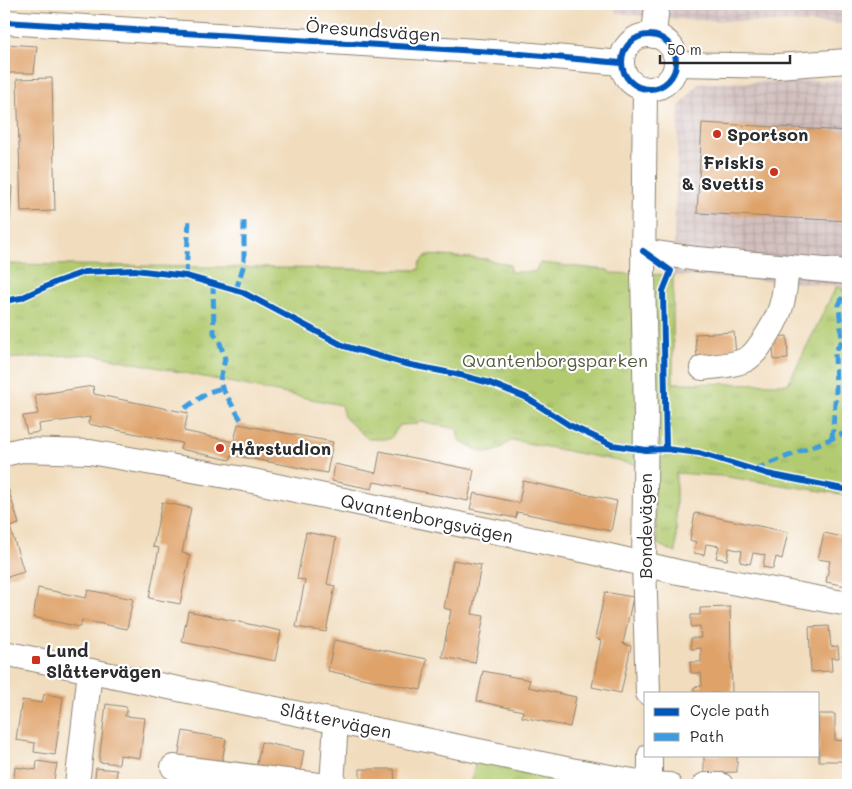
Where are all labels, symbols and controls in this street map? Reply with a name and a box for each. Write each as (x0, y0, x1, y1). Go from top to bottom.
street label: Öresundsvägen (305, 13, 441, 47)
scale bar (660, 32, 790, 64)
text: 50 m (667, 39, 702, 59)
place label: Sportson (727, 122, 808, 146)
marker: Sportson (711, 128, 723, 140)
place label: Friskis & Svettis (681, 150, 764, 195)
marker: Friskis & Svettis (768, 166, 780, 178)
park label: Qvantenborgsparken (462, 348, 648, 372)
place label: Hårstudion (230, 436, 331, 460)
marker: Hårstudion (214, 442, 226, 454)
street label: Bondevägen (633, 473, 657, 579)
street label: Qvantenborgsvägen (339, 488, 515, 548)
place label: Lund Slåttervägen (46, 638, 161, 683)
marker: Lund Slåttervägen (30, 654, 42, 666)
legend (644, 692, 820, 756)
street label: Slåttervägen (278, 696, 394, 744)
text: Cycle path (690, 700, 769, 720)
text: Path (690, 726, 724, 746)

